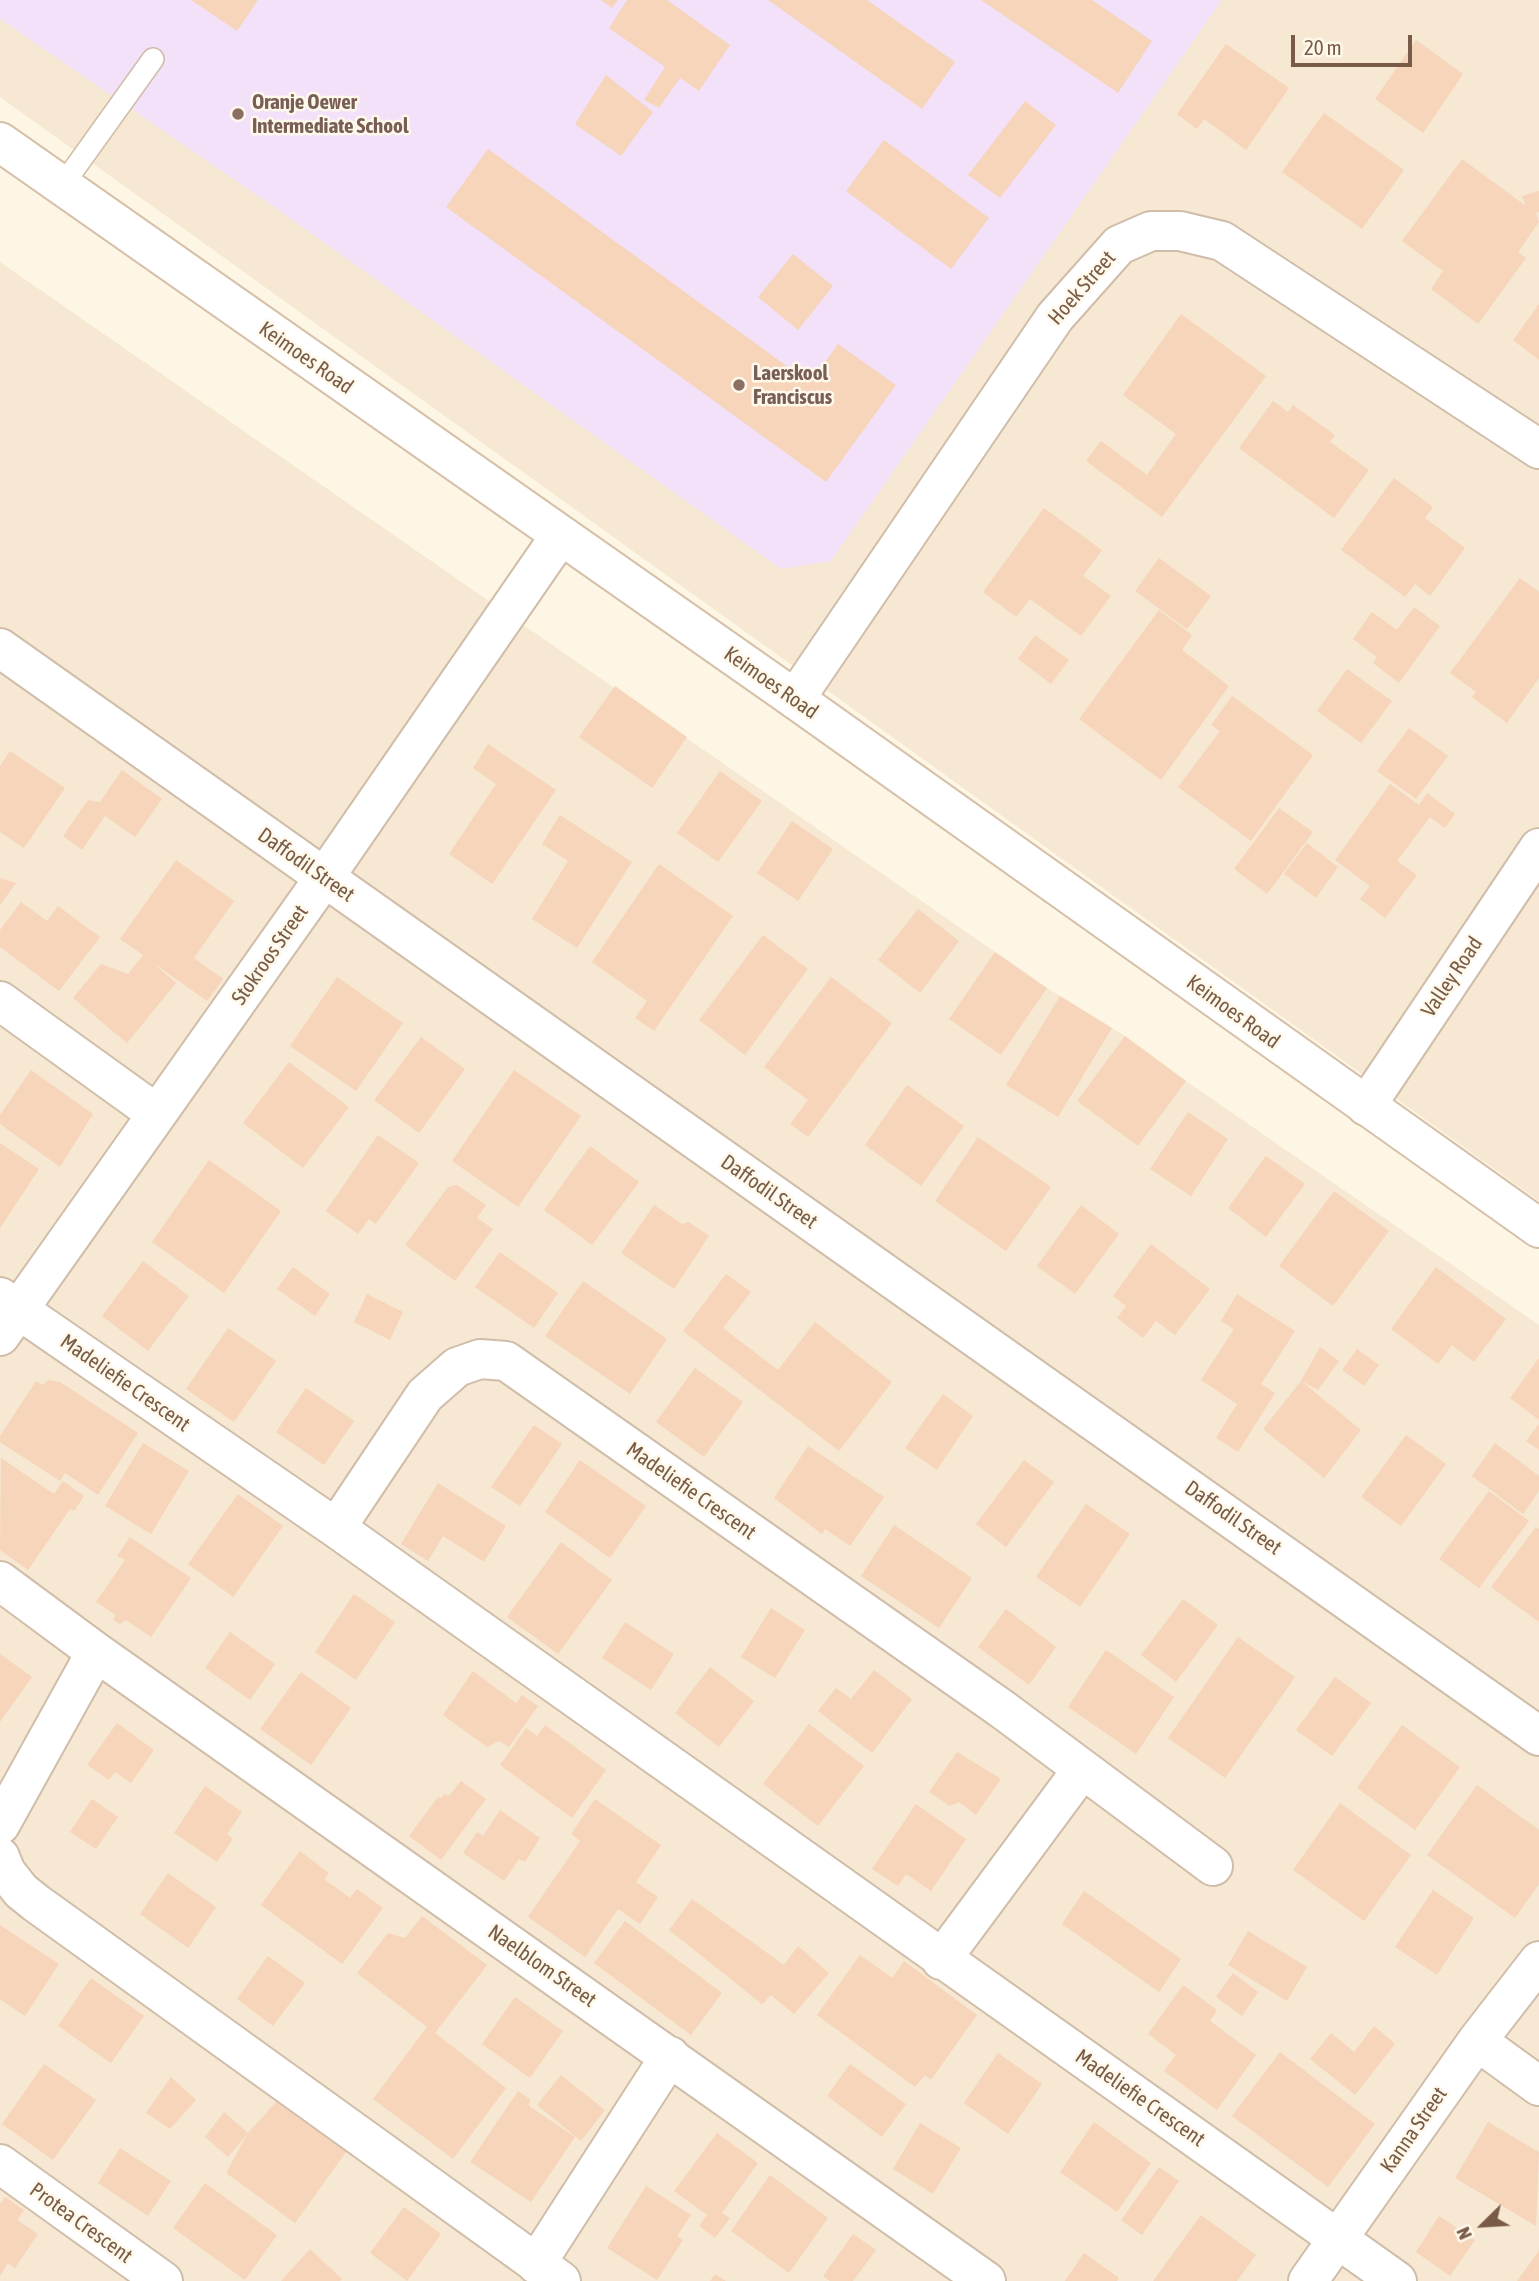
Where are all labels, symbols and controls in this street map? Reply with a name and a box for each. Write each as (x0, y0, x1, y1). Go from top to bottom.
scale bar (1294, 21, 1415, 65)
text: 20 m (1304, 35, 1342, 59)
place label: Oranje Oewer Intermediate School (252, 89, 409, 139)
marker: Oranje Oewer Intermediate School (230, 106, 246, 122)
street label: Hoek Street (1043, 246, 1121, 330)
street label: Keimoes Road (254, 316, 358, 400)
place label: Laerskool Franciscus (753, 360, 832, 410)
marker: Laerskool Franciscus (731, 377, 747, 393)
street label: Keimoes Road (719, 641, 823, 725)
street label: Daffodil Street (253, 823, 359, 907)
street label: Stokroos Street (226, 900, 314, 1010)
street label: Valley Road (1416, 932, 1488, 1022)
street label: Keimoes Road (1181, 970, 1285, 1054)
street label: Daffodil Street (716, 1150, 822, 1234)
street label: Madeliefie Crescent (55, 1329, 195, 1437)
street label: Madeliefie Crescent (621, 1437, 761, 1545)
street label: Daffodil Street (1180, 1476, 1286, 1560)
street label: Naelblom Street (483, 1919, 601, 2013)
street label: Madeliefie Crescent (1070, 2044, 1210, 2152)
street label: Kanna Street (1375, 2082, 1453, 2178)
street label: Protea Crescent (25, 2177, 137, 2269)
north arrow (1448, 2190, 1518, 2260)
text: N (1451, 2224, 1476, 2243)

